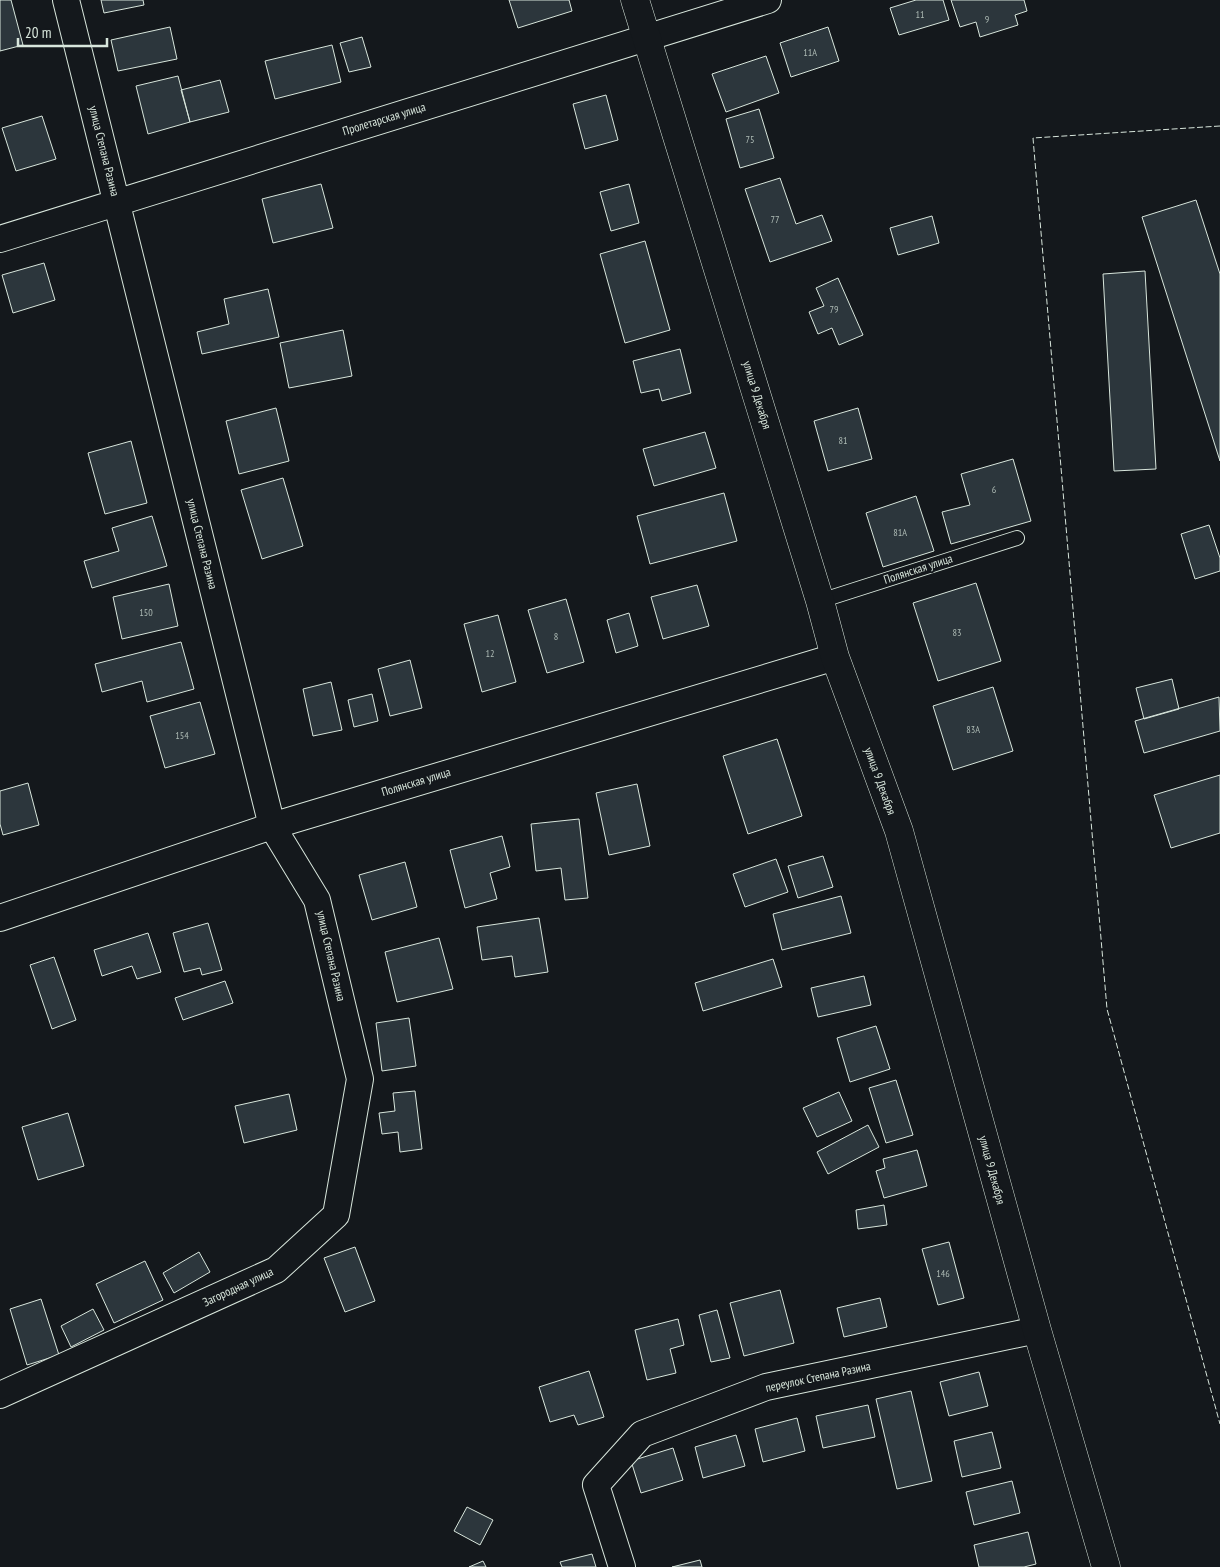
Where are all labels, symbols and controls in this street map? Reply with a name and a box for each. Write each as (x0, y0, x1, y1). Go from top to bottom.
house number: 11 (916, 8, 925, 21)
house number: 9 (985, 13, 989, 26)
scale bar (18, 15, 106, 47)
text: 20 m (25, 23, 51, 42)
house number: 11А (803, 46, 817, 59)
street label: Пролетарская улица (341, 99, 427, 138)
street label: улица Степана Разина (86, 104, 123, 198)
house number: 75 (746, 133, 755, 146)
house number: 77 (771, 213, 780, 226)
house number: 79 (830, 303, 839, 316)
street label: улица 9 Декабря (740, 359, 775, 431)
house number: 81 (839, 434, 848, 447)
house number: 6 (992, 483, 997, 496)
street label: улица Степана Разина (184, 497, 221, 591)
house number: 81А (893, 526, 907, 539)
street label: Полянская улица (881, 550, 954, 587)
house number: 150 (139, 606, 153, 619)
house number: 83 (953, 626, 962, 639)
house number: 8 (554, 630, 558, 643)
house number: 12 (486, 647, 495, 660)
house number: 83А (966, 723, 980, 736)
house number: 154 (175, 729, 189, 742)
street label: улица 9 Декабря (861, 745, 900, 817)
street label: Полянская улица (379, 764, 453, 799)
street label: улица Степана Разина (314, 909, 349, 1003)
street label: улица 9 Декабря (976, 1134, 1009, 1206)
street label: Загородная улица (200, 1264, 276, 1309)
house number: 146 (936, 1267, 950, 1280)
street label: переулок Степана Разина (764, 1358, 872, 1395)

